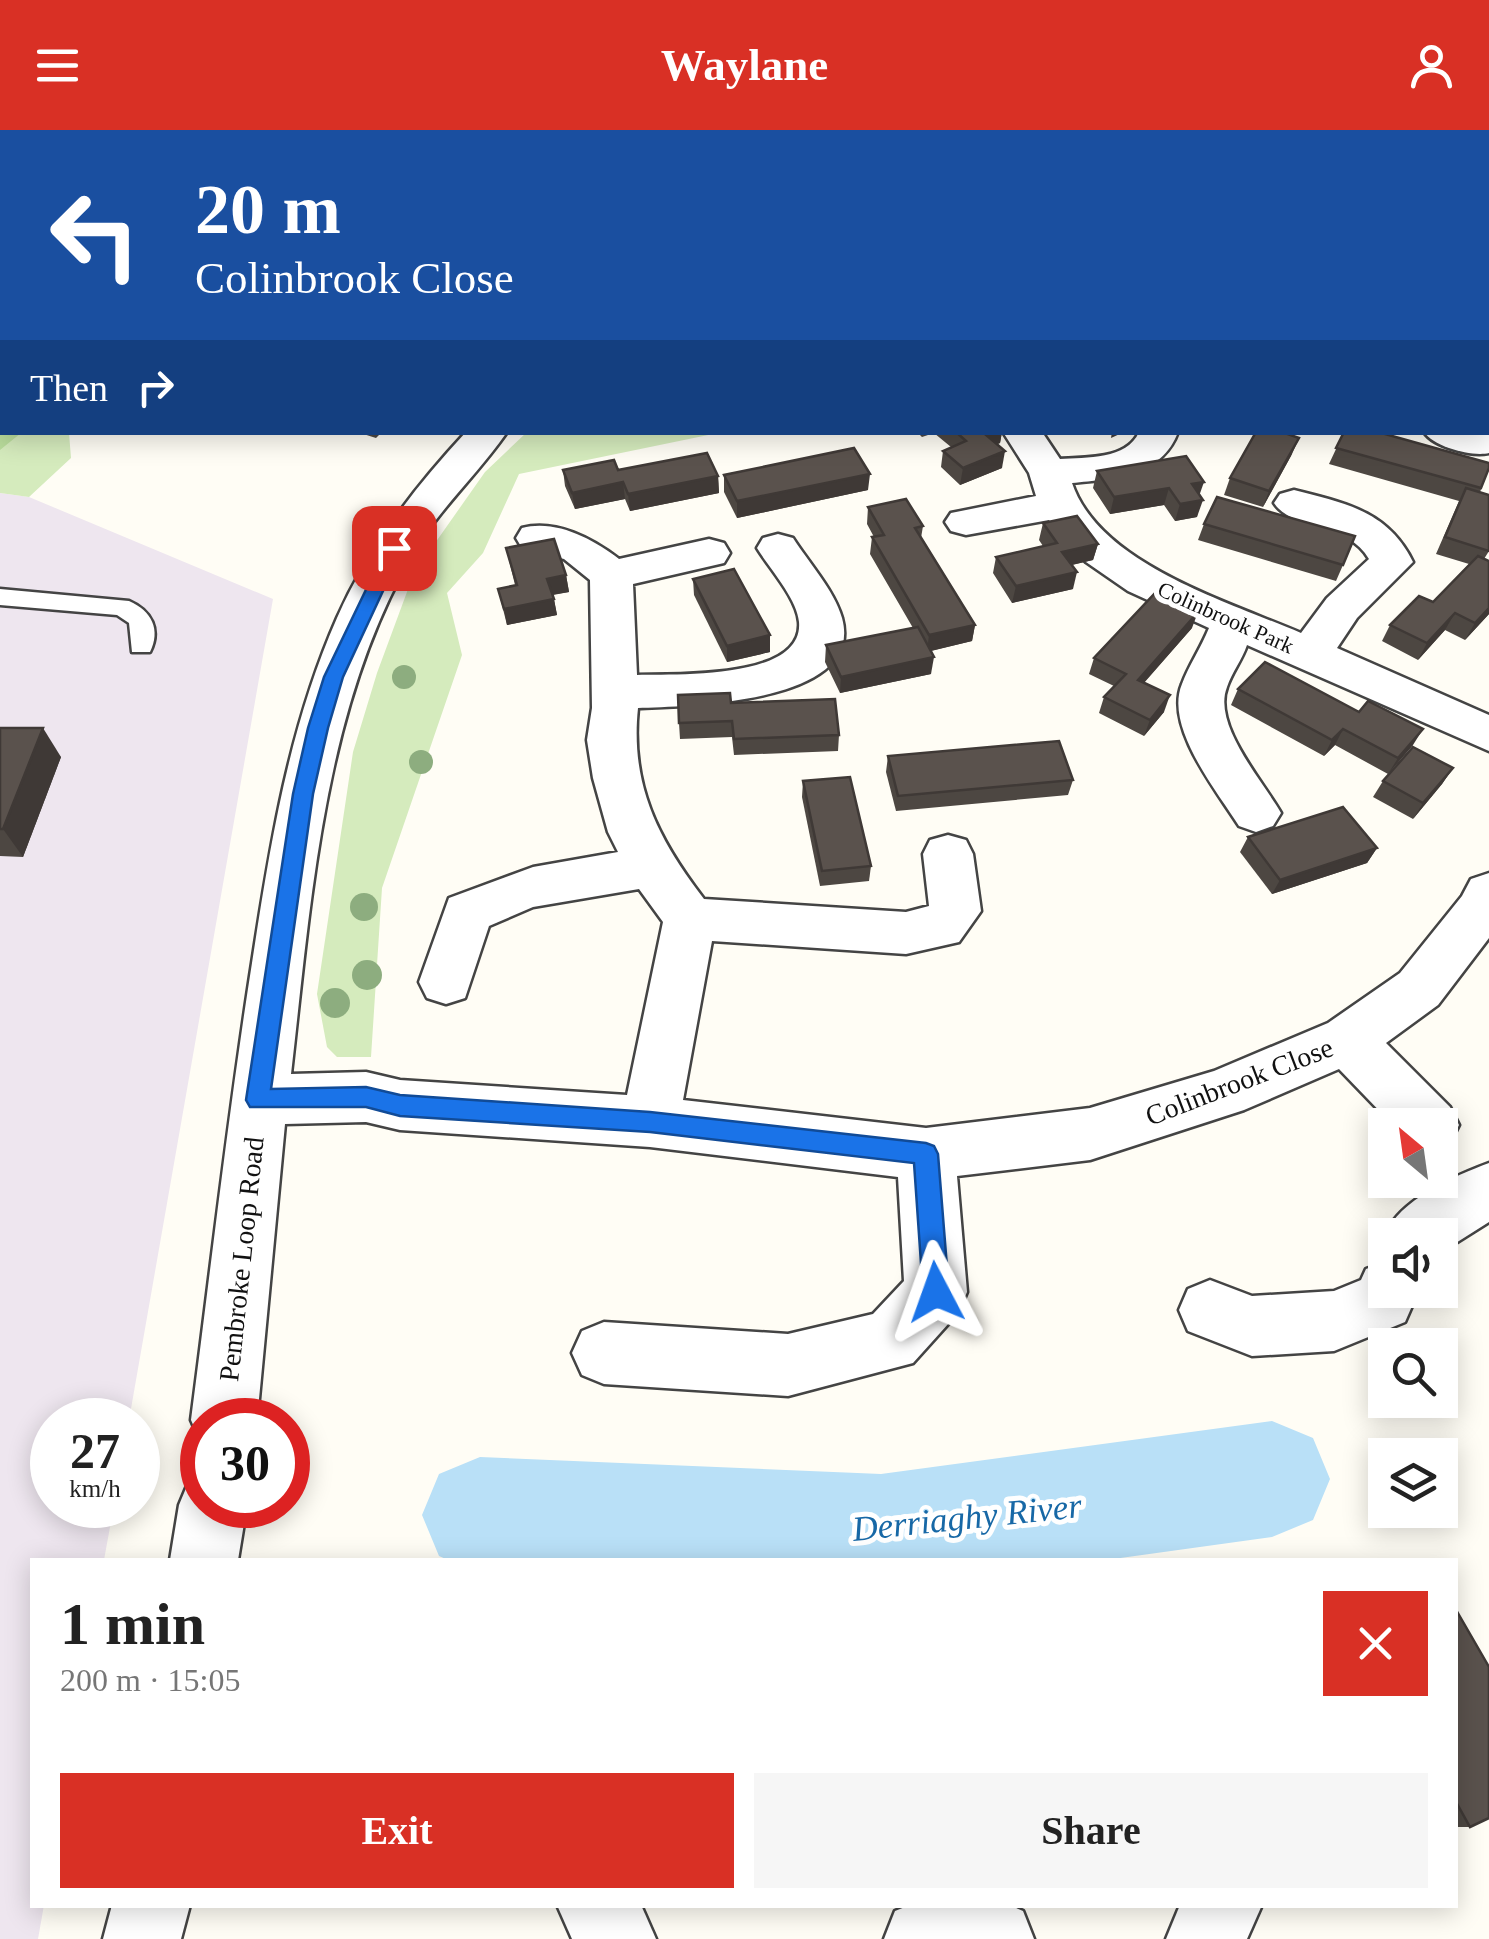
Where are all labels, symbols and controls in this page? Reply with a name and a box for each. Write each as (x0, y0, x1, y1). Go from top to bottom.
icon: menu (30, 38, 85, 93)
icon: person (1404, 38, 1459, 93)
text: Waylane (661, 40, 828, 90)
icon: left (30, 170, 160, 300)
text: 20 m (195, 171, 341, 248)
text: Colinbrook Close (195, 253, 514, 303)
icon: right (128, 360, 183, 415)
text: Then (30, 367, 108, 409)
pin (352, 506, 437, 591)
icon: arrive (367, 521, 422, 576)
street label: Colinbrook Park (1154, 576, 1298, 659)
street label: Colinbrook Close (1141, 1031, 1337, 1131)
north arrow (1368, 1108, 1458, 1198)
map controls (1368, 1108, 1458, 1528)
street label: Pembroke Loop Road (213, 1135, 270, 1383)
button: sound (1368, 1218, 1458, 1308)
position arrow (884, 1240, 988, 1344)
button: search (1368, 1328, 1458, 1418)
speed limit sign: 30 (180, 1398, 310, 1528)
text: 27 (70, 1423, 120, 1479)
button: layers (1368, 1438, 1458, 1528)
text: km/h (69, 1475, 121, 1502)
water label: Derriaghy River (849, 1486, 1084, 1549)
text: 1 min (60, 1591, 205, 1657)
button: close (1323, 1591, 1428, 1696)
text: 200 m · 15:05 (60, 1662, 240, 1698)
button: Exit (60, 1773, 734, 1888)
button: Share (754, 1773, 1428, 1888)

